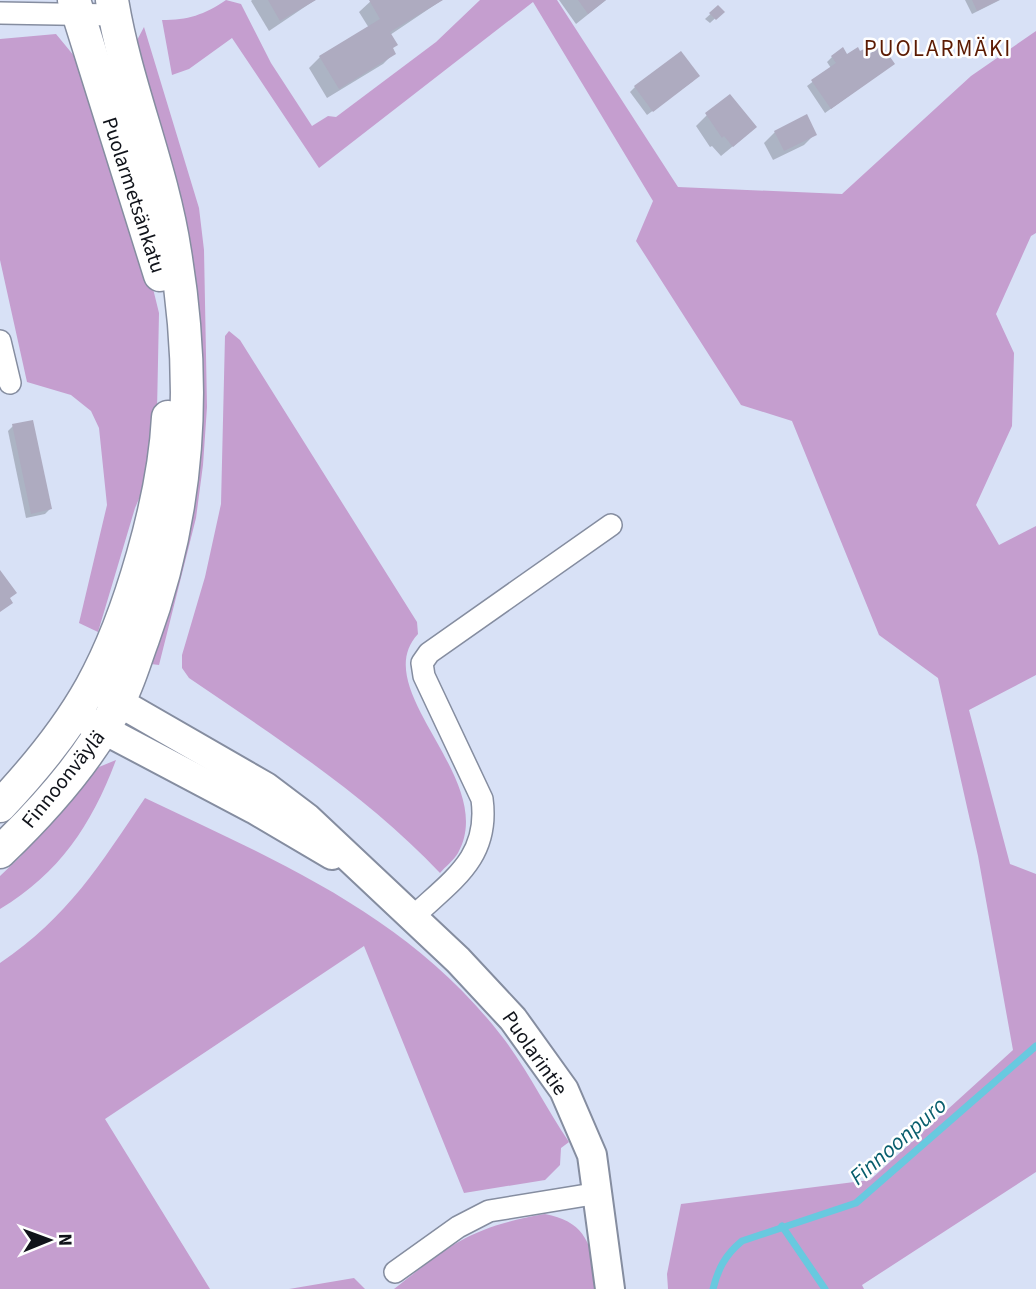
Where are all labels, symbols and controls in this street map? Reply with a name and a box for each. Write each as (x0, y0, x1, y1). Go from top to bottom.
district label: PUOLARMÄKI (864, 32, 1012, 65)
street label: Puolarmetsänkatu (95, 113, 173, 277)
street label: Finnoonväylä (14, 724, 112, 834)
street label: Puolarintie (495, 1005, 575, 1101)
water label: Finnoonpuro (842, 1089, 954, 1193)
north arrow (14, 1205, 84, 1275)
text: N (51, 1233, 78, 1246)

